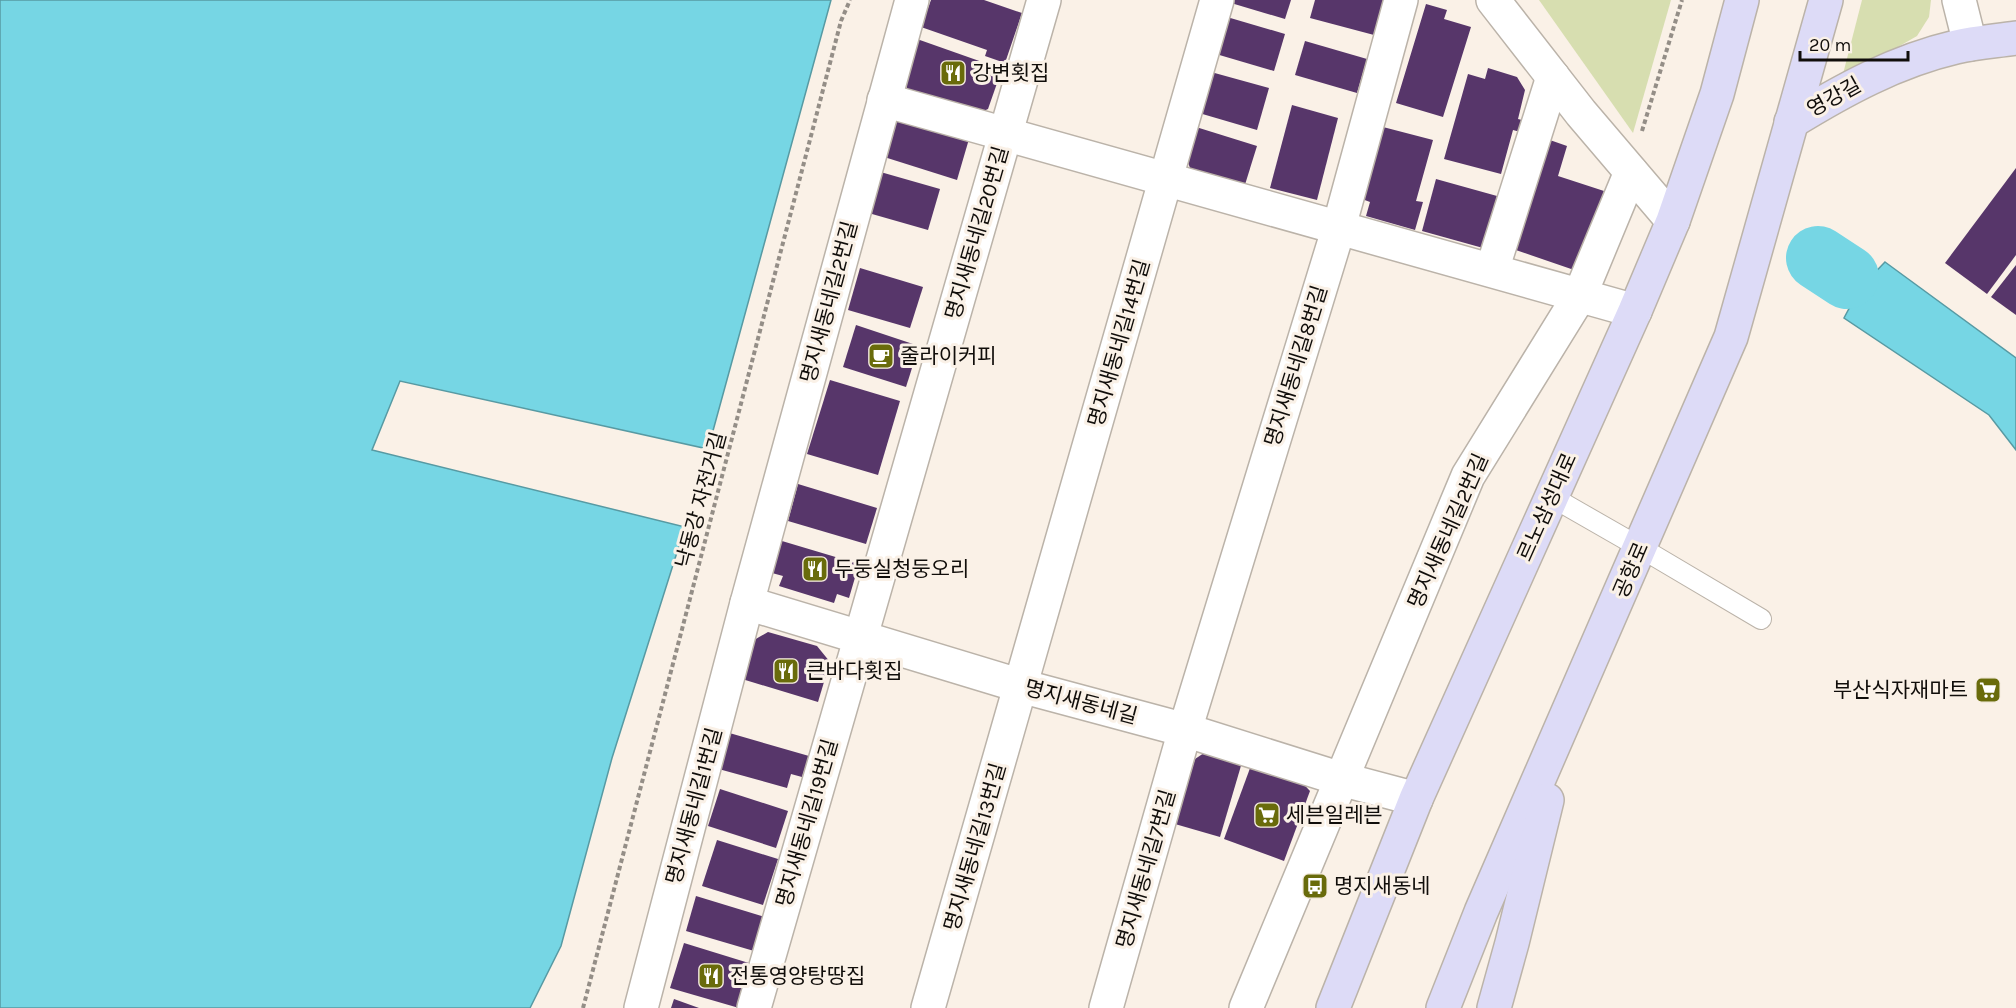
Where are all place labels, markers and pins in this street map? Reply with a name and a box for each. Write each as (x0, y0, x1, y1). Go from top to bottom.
restaurant icon: 강변횟집 (938, 58, 968, 88)
place label: 강변횟집 (972, 61, 1049, 85)
cafe icon: 줄라이커피 (866, 341, 896, 371)
place label: 줄라이커피 (900, 344, 997, 368)
restaurant icon: 두둥실청둥오리 (800, 554, 830, 584)
place label: 두둥실청둥오리 (834, 557, 969, 581)
restaurant icon: 큰바다횟집 (771, 656, 801, 686)
place label: 큰바다횟집 (806, 659, 903, 683)
supermarket icon: 부산식자재마트 (1973, 675, 2003, 705)
place label: 부산식자재마트 (1833, 678, 1968, 702)
supermarket icon: 세븐일레븐 (1252, 800, 1282, 830)
place label: 세븐일레븐 (1286, 803, 1383, 827)
bus stop icon: 명지새동네 (1300, 871, 1330, 901)
place label: 명지새동네 (1334, 874, 1431, 898)
restaurant icon: 전통영양탕땅집 (696, 961, 726, 991)
place label: 전통영양탕땅집 (730, 964, 865, 988)

